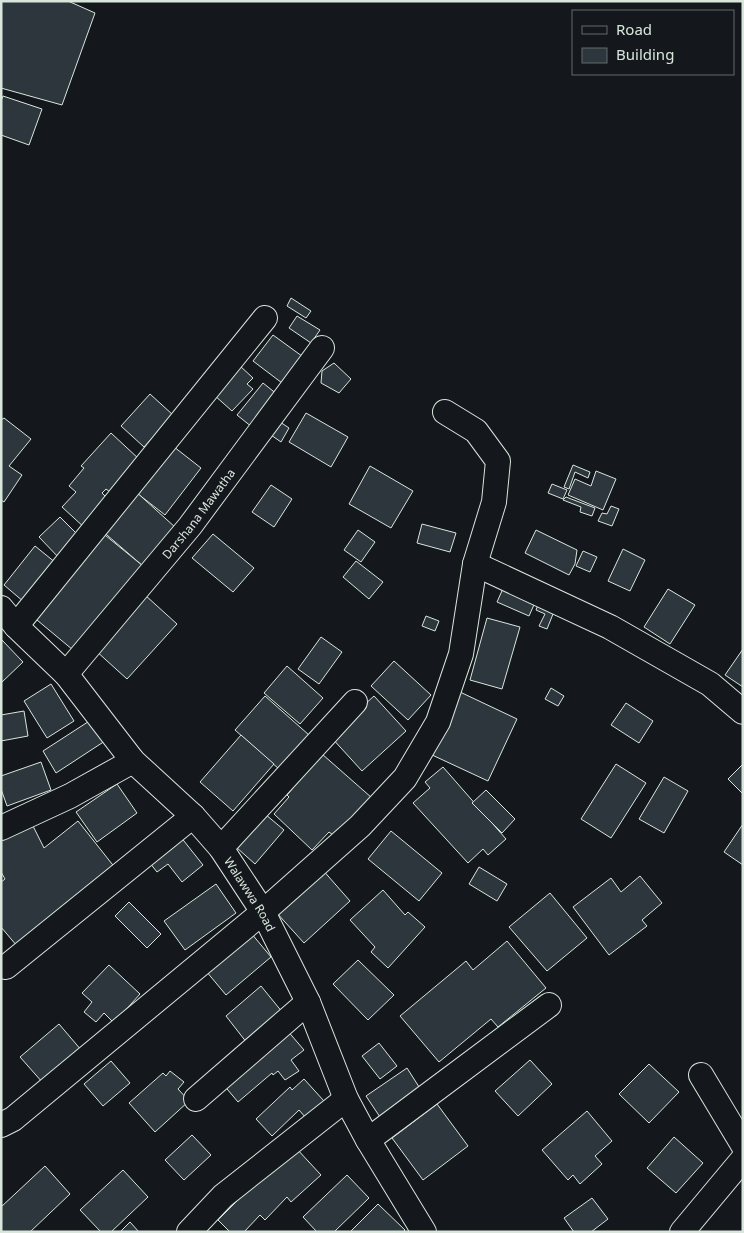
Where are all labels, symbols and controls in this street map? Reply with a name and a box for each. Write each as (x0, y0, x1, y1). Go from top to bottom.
legend (572, 10, 734, 75)
text: Road (616, 19, 652, 39)
text: Building (616, 44, 674, 64)
street label: Darshana Mawatha (158, 465, 238, 562)
street label: Walawwa Road (220, 853, 280, 934)

